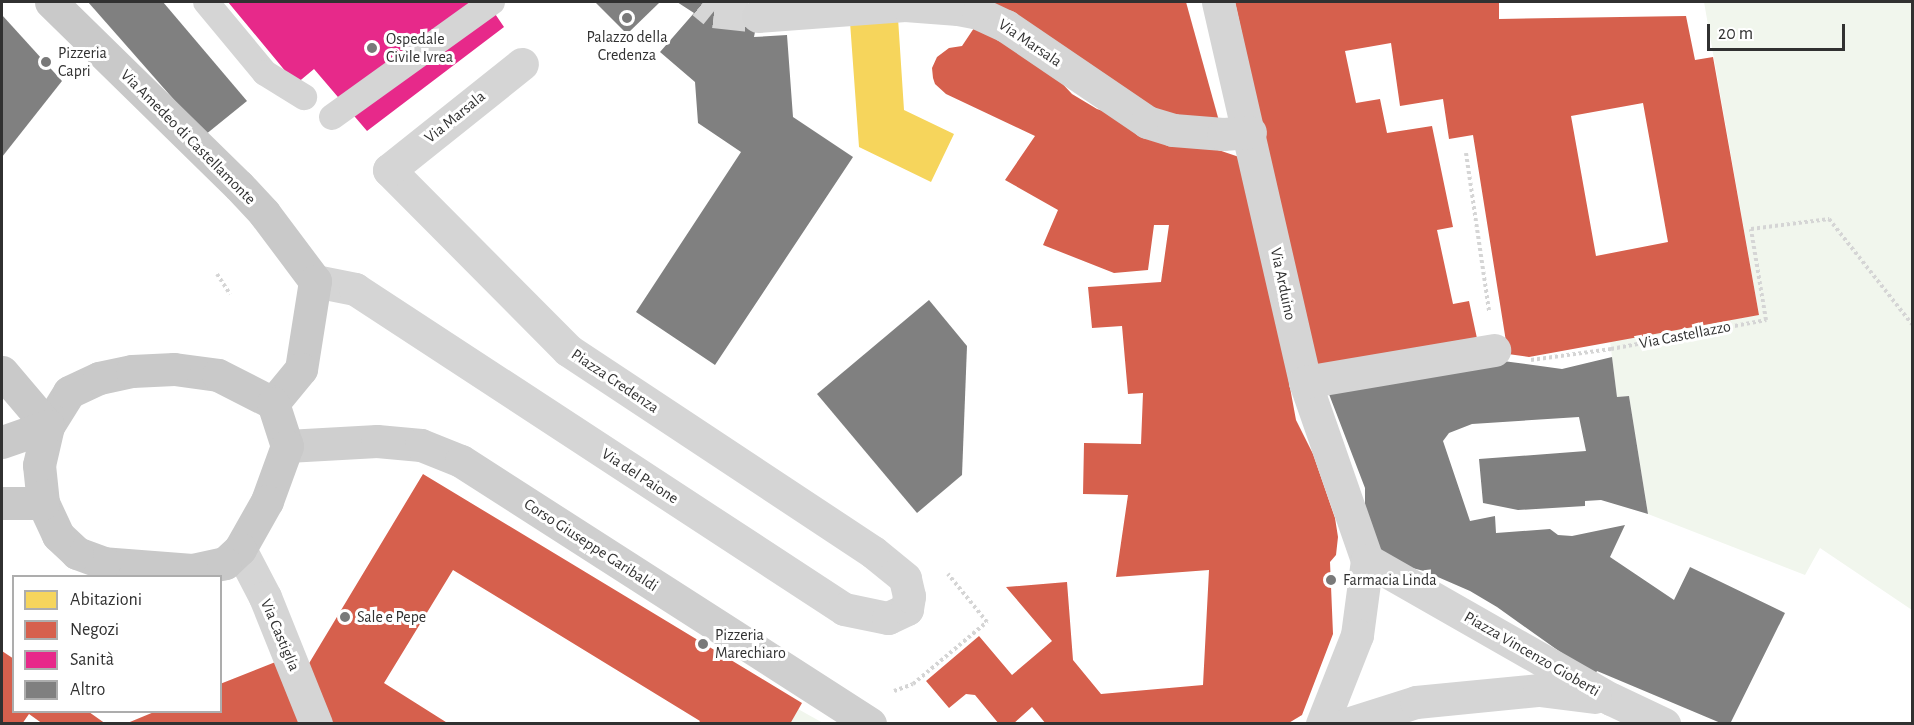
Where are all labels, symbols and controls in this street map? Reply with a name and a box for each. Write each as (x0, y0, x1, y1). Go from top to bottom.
marker: Palazzo della Credenza (620, 11, 634, 25)
scale bar (1710, 12, 1848, 50)
street label: Via Marsala (995, 15, 1065, 71)
text: 20 m (1718, 25, 1753, 43)
place label: Palazzo della Credenza (586, 27, 668, 65)
place label: Ospedale Civile Ivrea (386, 29, 453, 67)
marker: Ospedale Civile Ivrea (363, 39, 381, 57)
place label: Pizzeria Capri (58, 43, 107, 81)
marker: Pizzeria Capri (39, 55, 53, 69)
street label: Via Amedeo di Castellamonte (116, 65, 260, 209)
street label: Via Marsala (421, 87, 489, 147)
street label: Via Arduino (1266, 246, 1300, 322)
street label: Via Castellazzo (1638, 317, 1732, 353)
street label: Piazza Credenza (568, 345, 662, 417)
street label: Via del Paione (598, 444, 682, 508)
street label: Corso Giuseppe Garibaldi (520, 494, 662, 596)
place label: Farmacia Linda (1343, 570, 1437, 590)
marker: Farmacia Linda (1324, 573, 1338, 587)
legend (12, 575, 222, 713)
text: Abitazioni (70, 591, 142, 609)
street label: Via Castiglia (256, 596, 304, 674)
place label: Sale e Pepe (357, 607, 426, 627)
street label: Piazza Vincenzo Gioberti (1461, 607, 1603, 701)
marker: Sale e Pepe (338, 610, 352, 624)
text: Negozi (70, 621, 119, 639)
place label: Pizzeria Marechiaro (715, 625, 786, 663)
marker: Pizzeria Marechiaro (696, 637, 710, 651)
text: Sanità (70, 651, 114, 669)
text: Altro (70, 681, 105, 699)

